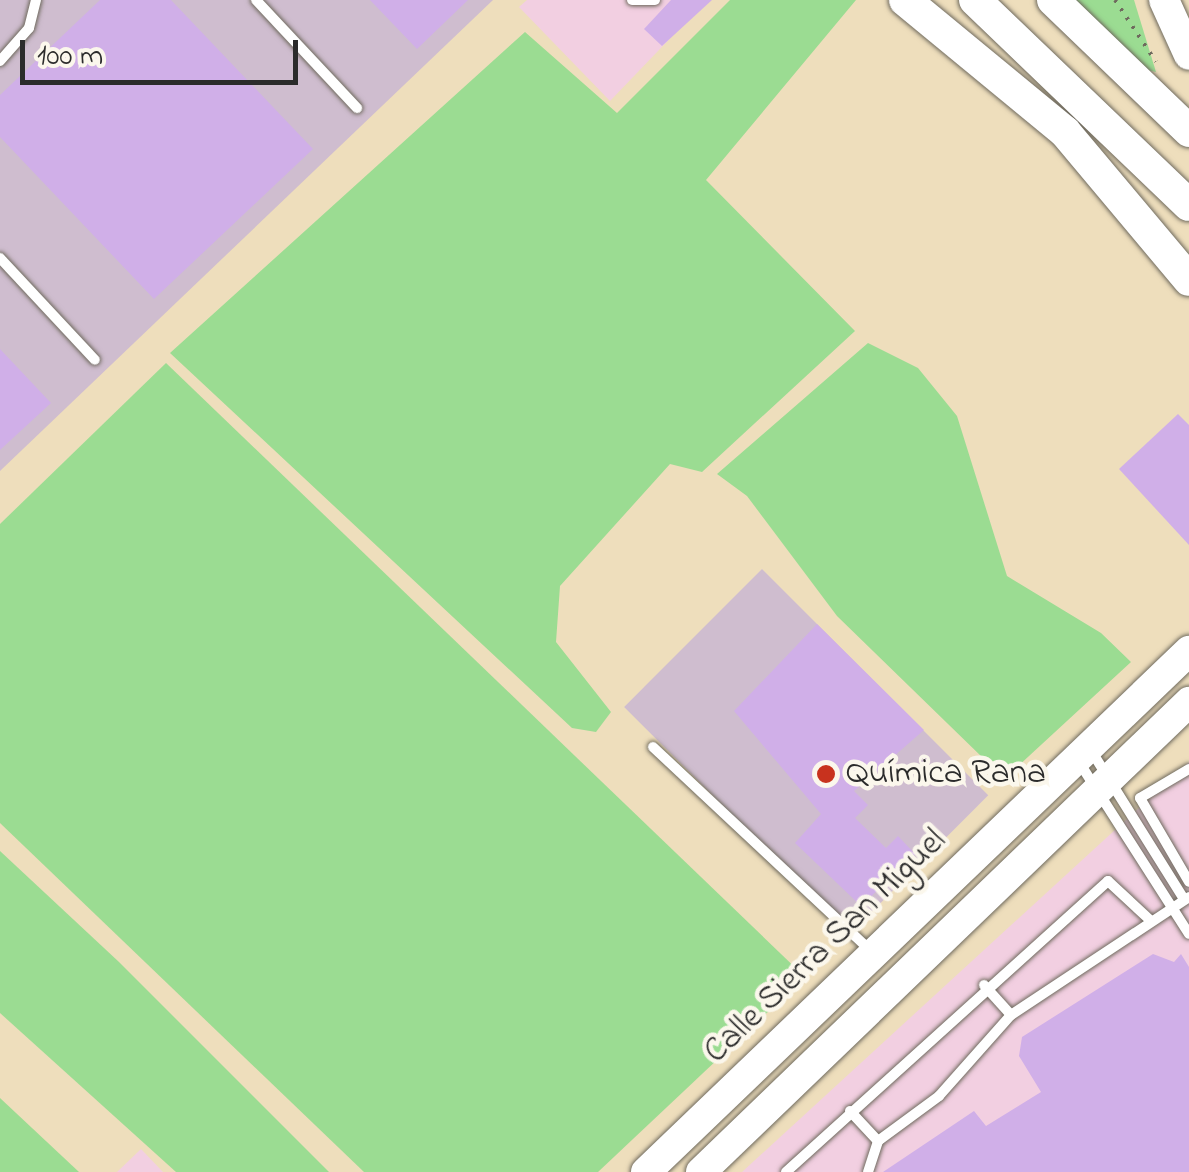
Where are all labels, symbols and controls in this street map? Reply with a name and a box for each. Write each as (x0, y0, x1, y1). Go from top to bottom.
scale bar (25, 20, 302, 82)
text: 100 m (37, 35, 103, 79)
place label: Química Rana (846, 753, 1046, 795)
marker: Química Rana (815, 763, 837, 785)
street label: Calle Sierra San Miguel (696, 821, 956, 1073)

